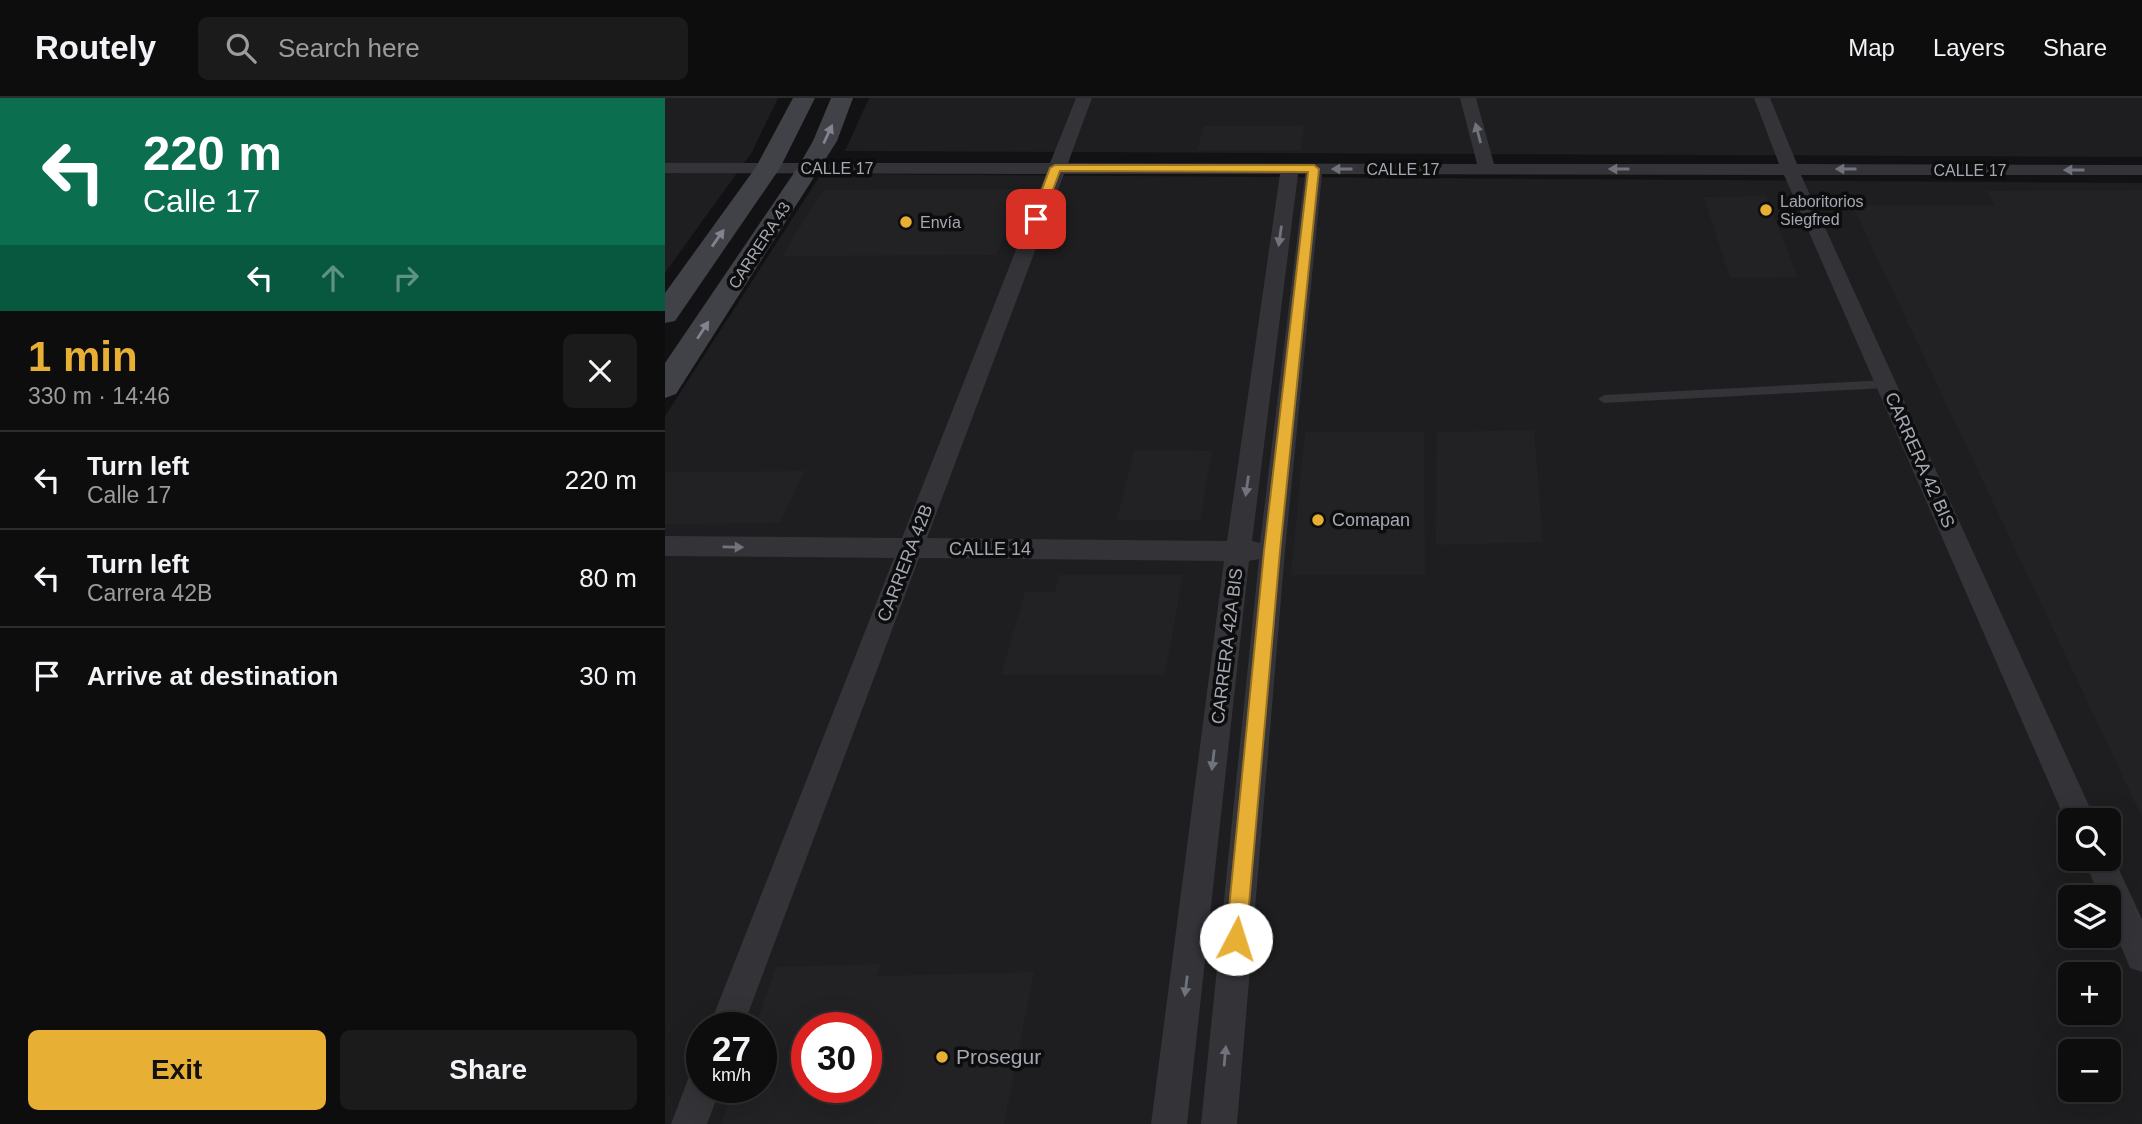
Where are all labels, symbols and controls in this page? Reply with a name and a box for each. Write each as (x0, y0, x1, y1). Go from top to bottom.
search box (198, 17, 688, 80)
text: Routely (35, 29, 156, 66)
icon: search (222, 29, 260, 67)
text: Search here (278, 33, 420, 63)
text: Map (1848, 34, 1895, 61)
text: Layers (1933, 34, 2005, 61)
text: Share (2043, 34, 2107, 61)
one-way arrow (1472, 123, 1482, 144)
one-way arrow (822, 124, 834, 144)
icon: left (28, 126, 119, 217)
text: 220 m (143, 126, 282, 180)
street label: CALLE 17 (801, 160, 874, 177)
street label: CALLE 17 (1367, 161, 1440, 178)
street label: CALLE 17 (1934, 162, 2007, 179)
one-way arrow (1331, 163, 1353, 175)
one-way arrow (1608, 163, 1630, 175)
one-way arrow (1835, 163, 1857, 175)
one-way arrow (2063, 164, 2085, 176)
text: Calle 17 (143, 183, 260, 219)
pin (1006, 189, 1066, 249)
place label: Laboritorios Siegfred (1780, 193, 1864, 228)
street label: CARRERA 43 (725, 199, 794, 292)
icon: arrive (1017, 200, 1055, 238)
marker: Laboritorios Siegfred (1758, 202, 1774, 218)
marker: Envía (898, 214, 914, 230)
place label: Envía (920, 214, 961, 231)
one-way arrow (1275, 225, 1286, 247)
one-way arrow (711, 229, 725, 247)
icon: left (241, 259, 279, 297)
icon: ahead (314, 259, 352, 297)
icon: right (387, 259, 425, 297)
one-way arrow (696, 321, 709, 340)
text: 1 min (28, 333, 138, 380)
button: close (563, 334, 637, 408)
text: 330 m · 14:46 (28, 383, 170, 409)
street label: CARRERA 42 BIS (1881, 389, 1959, 531)
text: Turn left (87, 451, 189, 481)
icon: left (28, 461, 66, 499)
text: 220 m (565, 465, 637, 495)
one-way arrow (1241, 475, 1252, 497)
text: Calle 17 (87, 482, 171, 508)
street label: CARRERA 42B (873, 502, 937, 624)
place label: Comapan (1332, 510, 1410, 530)
marker: Comapan (1310, 512, 1326, 528)
street label: CALLE 14 (949, 539, 1031, 559)
one-way arrow (722, 541, 744, 552)
text: Turn left (87, 549, 189, 579)
icon: left (28, 559, 66, 597)
text: 80 m (579, 563, 637, 593)
street label: CARRERA 42A BIS (1208, 567, 1246, 725)
text: Carrera 42B (87, 580, 212, 606)
icon: arrive (28, 657, 66, 695)
text: Arrive at destination (87, 661, 338, 691)
text: 30 m (579, 661, 637, 691)
one-way arrow (1208, 749, 1219, 771)
map controls (2058, 808, 2121, 1102)
button: search (2058, 808, 2121, 871)
button: layers (2058, 885, 2121, 948)
position arrow (1199, 902, 1273, 976)
button: + (2058, 962, 2121, 1025)
one-way arrow (1180, 975, 1191, 997)
speed limit sign: 30 (791, 1012, 882, 1103)
text: 27 (712, 1029, 751, 1068)
button: Exit (28, 1030, 326, 1110)
button: Share (340, 1030, 637, 1110)
button: − (2058, 1039, 2121, 1102)
place label: Prosegur (956, 1045, 1041, 1068)
one-way arrow (1220, 1045, 1231, 1067)
marker: Prosegur (934, 1049, 950, 1065)
text: km/h (712, 1065, 751, 1085)

